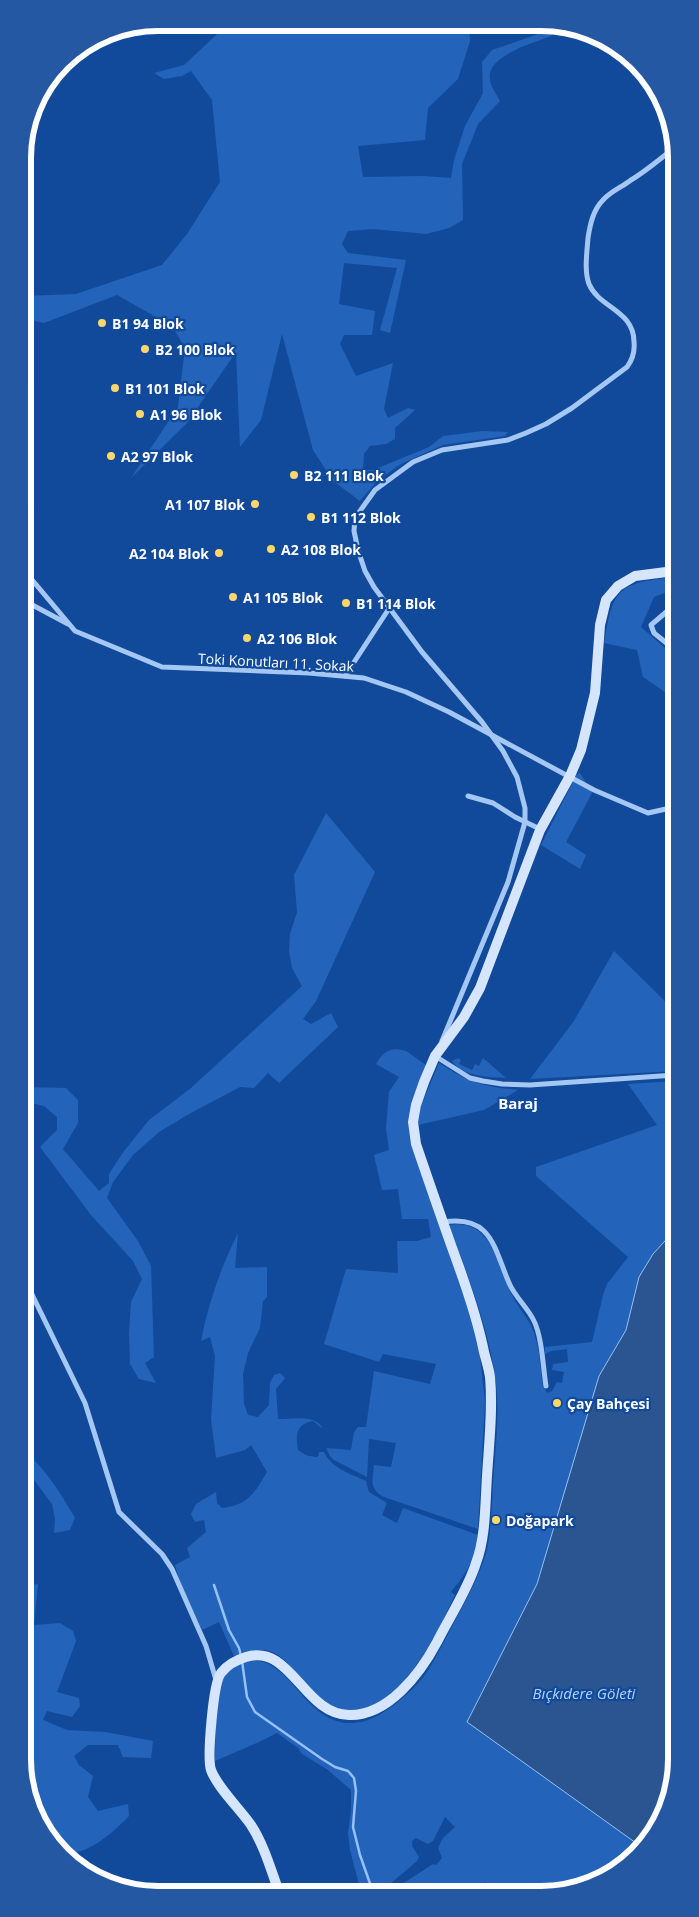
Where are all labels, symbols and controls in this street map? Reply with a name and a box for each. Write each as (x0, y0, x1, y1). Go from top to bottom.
place label: B1 94 Blok (112, 314, 184, 333)
marker: B1 94 Blok (96, 317, 108, 329)
place label: B2 100 Blok (155, 340, 235, 359)
marker: B2 100 Blok (139, 343, 151, 355)
place label: B1 101 Blok (125, 379, 205, 398)
marker: B1 101 Blok (109, 382, 121, 394)
place label: A1 96 Blok (150, 405, 222, 424)
marker: A1 96 Blok (134, 408, 146, 420)
place label: A2 97 Blok (121, 447, 193, 466)
marker: A2 97 Blok (105, 450, 117, 462)
place label: B2 111 Blok (304, 466, 384, 485)
marker: B2 111 Blok (288, 469, 300, 481)
place label: A1 107 Blok (165, 495, 245, 514)
marker: A1 107 Blok (249, 498, 261, 510)
place label: B1 112 Blok (321, 508, 401, 527)
marker: B1 112 Blok (305, 511, 317, 523)
place label: A2 108 Blok (281, 540, 361, 559)
marker: A2 108 Blok (265, 543, 277, 555)
place label: A2 104 Blok (129, 544, 209, 563)
marker: A2 104 Blok (213, 547, 225, 559)
place label: A1 105 Blok (243, 588, 323, 607)
marker: A1 105 Blok (227, 591, 239, 603)
place label: B1 114 Blok (356, 594, 436, 613)
marker: B1 114 Blok (340, 597, 352, 609)
place label: A2 106 Blok (257, 629, 337, 648)
marker: A2 106 Blok (241, 632, 253, 644)
street label: Toki Konutları 11. Sokak (198, 648, 355, 676)
district label: Baraj (498, 1093, 538, 1113)
place label: Çay Bahçesi (567, 1394, 650, 1413)
marker: Çay Bahçesi (551, 1397, 563, 1409)
place label: Doğapark (506, 1511, 574, 1530)
marker: Doğapark (490, 1514, 502, 1526)
water label: Bıçkıdere Göleti (533, 1683, 636, 1703)

